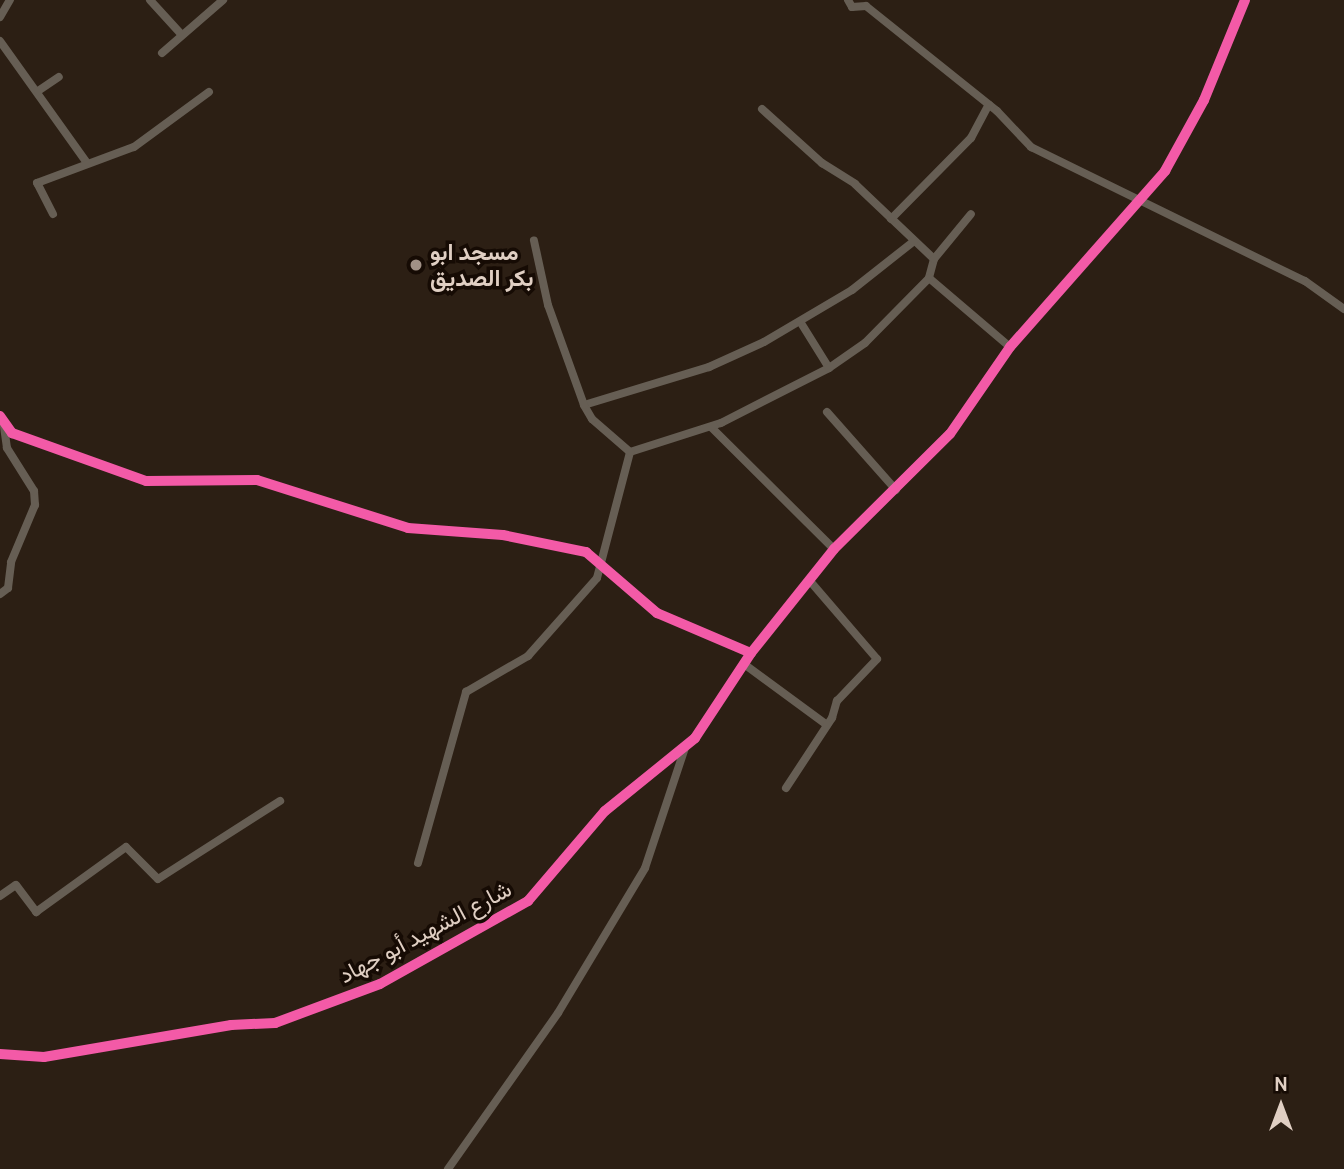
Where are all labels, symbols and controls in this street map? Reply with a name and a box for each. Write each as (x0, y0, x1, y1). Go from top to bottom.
place label: مسجد ابو بكر الصديق (430, 238, 534, 292)
marker: مسجد ابو بكر الصديق (408, 257, 424, 273)
street label: شارع الشهيد أبو جهاد (334, 875, 516, 989)
north arrow (1246, 1071, 1316, 1141)
text: N (1274, 1073, 1288, 1096)

